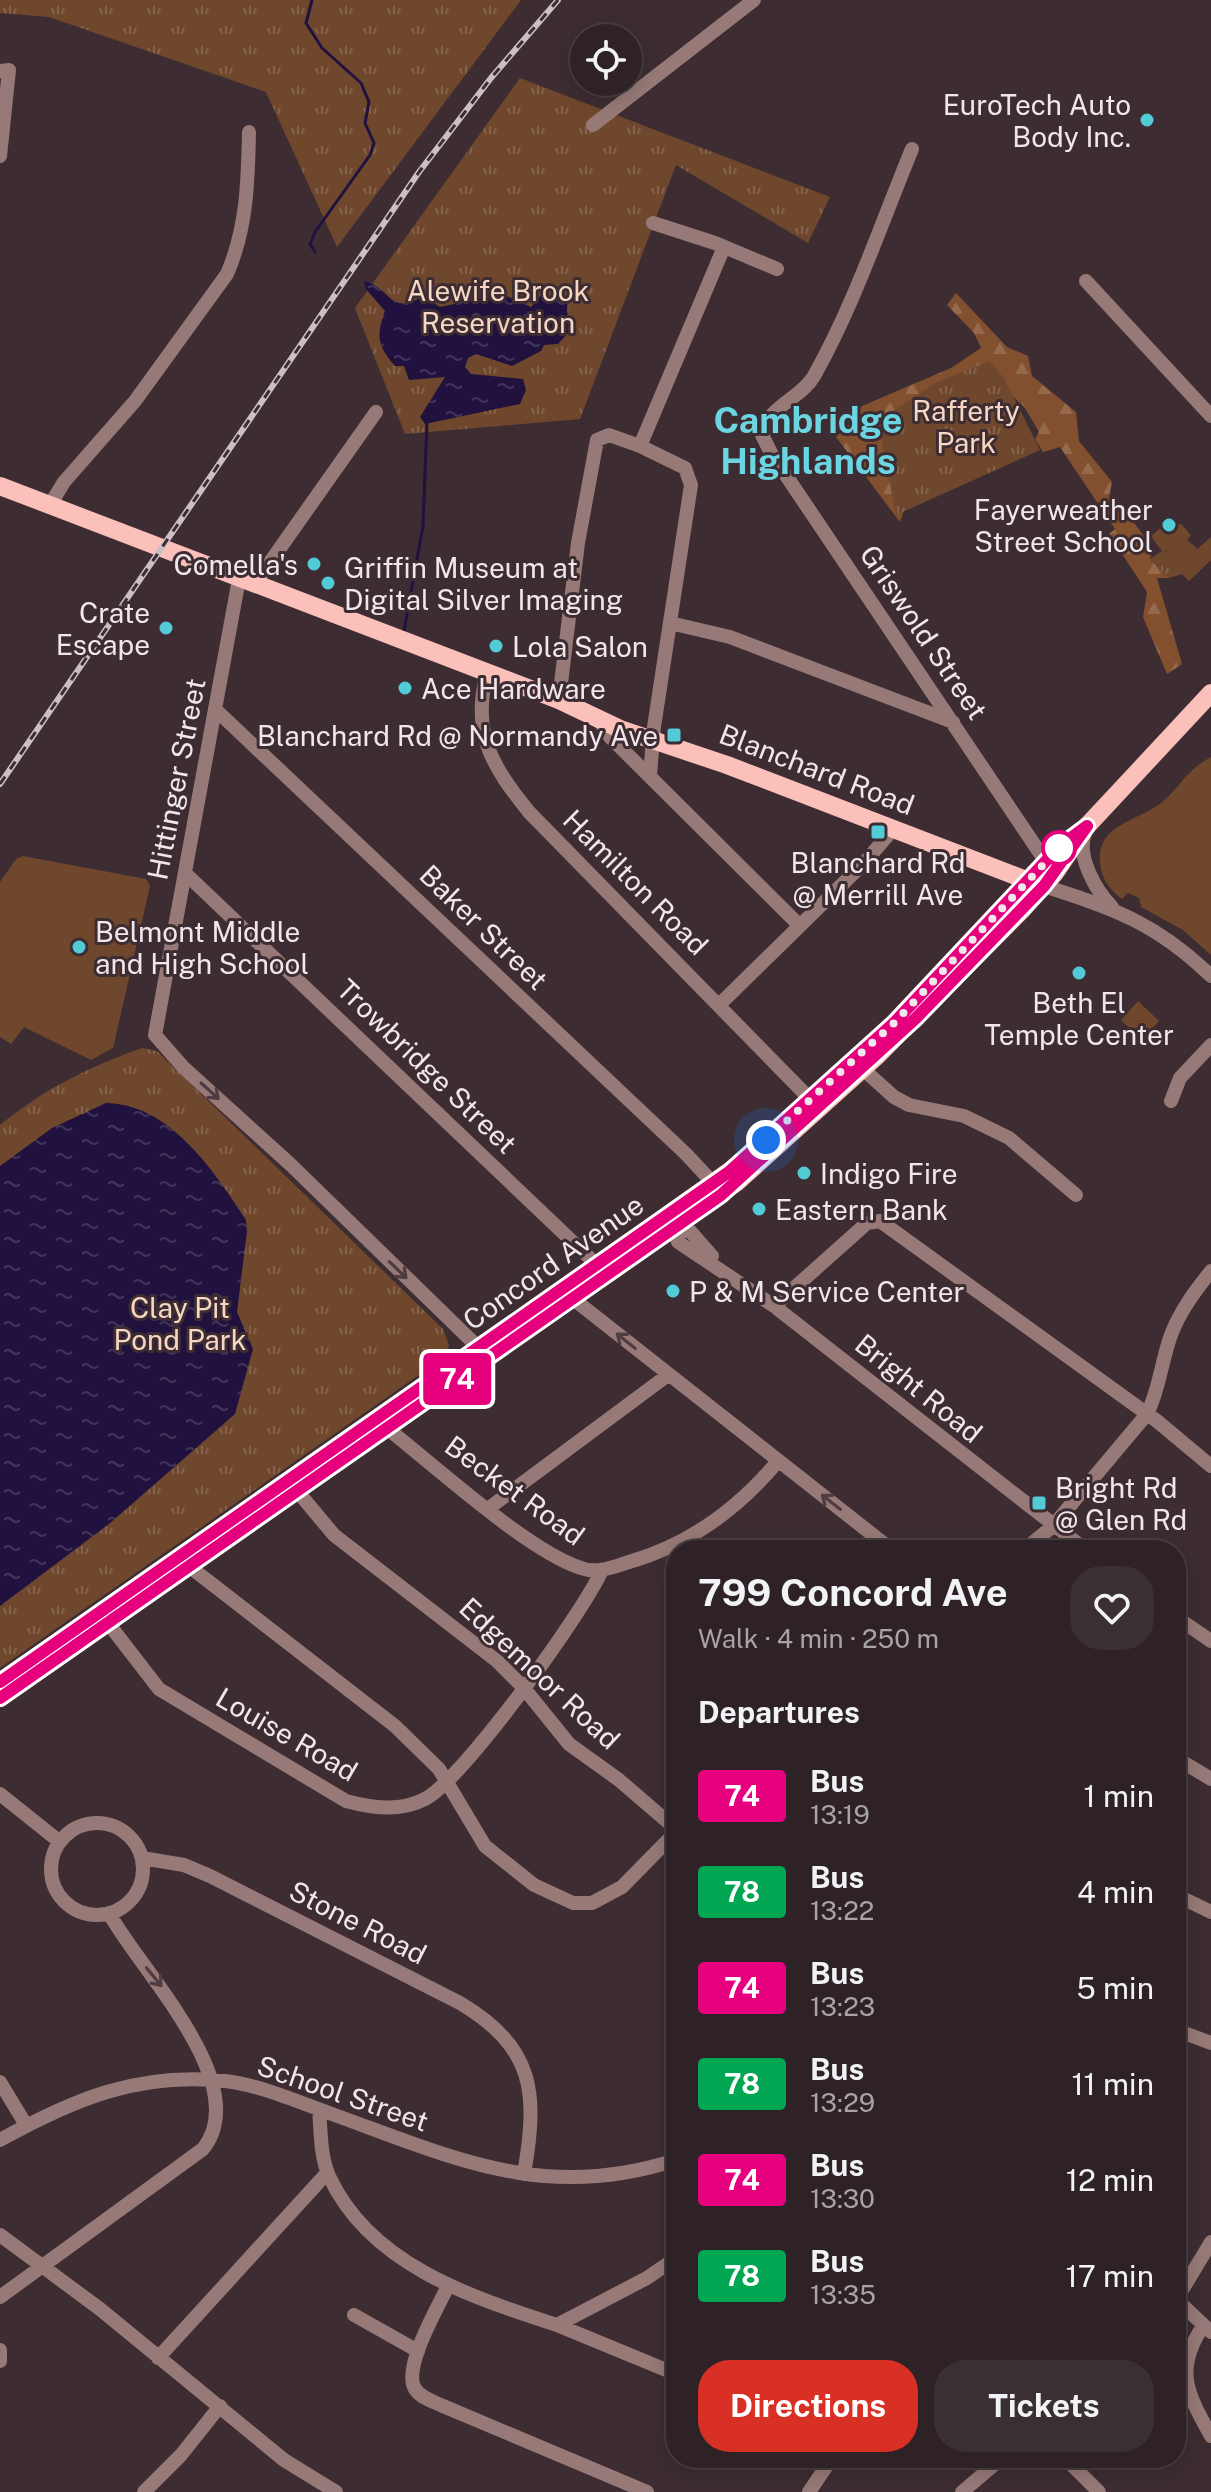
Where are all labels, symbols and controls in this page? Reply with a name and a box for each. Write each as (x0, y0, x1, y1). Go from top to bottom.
map controls (570, 24, 642, 96)
button: locate (570, 24, 642, 96)
place label: EuroTech Auto Body Inc. (943, 88, 1131, 153)
marker: EuroTech Auto Body Inc. (1138, 111, 1156, 129)
park label: Alewife Brook Reservation (407, 274, 589, 339)
park label: Rafferty Park (912, 394, 1020, 459)
district label: Cambridge Highlands (713, 399, 903, 482)
place label: Fayerweather Street School (974, 493, 1153, 558)
marker: Fayerweather Street School (1160, 516, 1178, 534)
street label: Griswold Street (854, 539, 994, 725)
place label: Comella's (173, 548, 298, 581)
place label: Griffin Museum at Digital Silver Imaging (344, 551, 623, 616)
marker: Comella's (305, 555, 323, 573)
marker: Griffin Museum at Digital Silver Imaging (319, 574, 337, 592)
place label: Crate Escape (56, 596, 150, 661)
marker: Crate Escape (157, 619, 175, 637)
place label: Lola Salon (512, 630, 648, 663)
marker: Lola Salon (487, 637, 505, 655)
place label: Ace Hardware (421, 672, 606, 705)
street label: Hittinger Street (140, 676, 212, 882)
marker: Ace Hardware (396, 679, 414, 697)
street label: Blanchard Road (715, 717, 919, 821)
place label: Blanchard Rd @ Normandy Ave (257, 719, 658, 752)
marker: Blanchard Rd @ Normandy Ave (665, 726, 683, 744)
street label: Hamilton Road (557, 803, 715, 961)
marker: Blanchard Rd @ Merrill Ave (869, 823, 887, 841)
unlabelled marker (1042, 831, 1076, 865)
place label: Blanchard Rd @ Merrill Ave (791, 846, 965, 911)
street label: Baker Street (413, 858, 555, 996)
place label: Belmont Middle and High School (95, 915, 309, 980)
marker: Belmont Middle and High School (70, 938, 88, 956)
marker: Beth El Temple Center (1070, 964, 1088, 982)
street label: Trowbridge Street (331, 972, 523, 1160)
place label: Beth El Temple Center (984, 986, 1174, 1051)
one-way arrow (199, 1082, 219, 1100)
your location (746, 1120, 786, 1160)
place label: Indigo Fire (820, 1157, 958, 1190)
marker: Indigo Fire (795, 1164, 813, 1182)
street label: Concord Avenue (456, 1188, 650, 1336)
place label: Eastern Bank (775, 1193, 948, 1226)
marker: Eastern Bank (750, 1200, 768, 1218)
one-way arrow (388, 1260, 408, 1279)
place label: P & M Service Center (689, 1275, 964, 1308)
marker: P & M Service Center (664, 1282, 682, 1300)
park label: Clay Pit Pond Park (114, 1291, 246, 1356)
street label: Bright Road (849, 1327, 989, 1449)
one-way arrow (616, 1333, 637, 1351)
line badge: 74 (421, 1353, 493, 1405)
text: 74 (439, 1362, 475, 1395)
street label: Becket Road (439, 1428, 591, 1552)
place label: Bright Rd @ Glen Rd (1055, 1471, 1187, 1536)
one-way arrow (821, 1494, 842, 1511)
marker: Bright Rd @ Glen Rd (1030, 1494, 1048, 1512)
button: heart (1070, 1566, 1154, 1650)
text: 799 Concord Ave (698, 1570, 1008, 1615)
street label: Edgemoor Road (453, 1590, 627, 1756)
text: Walk · 4 min · 250 m (698, 1623, 939, 1654)
street label: Louise Road (210, 1680, 364, 1788)
text: Departures (698, 1694, 860, 1730)
text: Bus (810, 1763, 864, 1799)
text: 1 min (1084, 1778, 1154, 1814)
text: 74 (724, 1779, 760, 1812)
text: 13:19 (810, 1799, 870, 1830)
text: Bus (810, 1859, 864, 1895)
street label: Stone Road (284, 1873, 432, 1971)
text: 4 min (1077, 1874, 1154, 1910)
text: 78 (724, 1875, 760, 1908)
text: 13:22 (810, 1895, 874, 1926)
text: Bus (810, 1955, 864, 1991)
one-way arrow (145, 1966, 163, 1986)
text: 5 min (1077, 1970, 1154, 2006)
text: 74 (724, 1971, 760, 2004)
text: 13:23 (810, 1991, 875, 2022)
street label: School Street (253, 2048, 433, 2138)
text: Bus (810, 2051, 864, 2087)
text: 11 min (1071, 2066, 1154, 2102)
text: 78 (724, 2067, 760, 2100)
text: 13:29 (810, 2087, 875, 2118)
text: Bus (810, 2147, 864, 2183)
text: 12 min (1066, 2162, 1154, 2198)
text: 74 (724, 2163, 760, 2196)
text: 13:30 (810, 2183, 875, 2214)
text: Bus (810, 2243, 864, 2279)
text: 17 min (1066, 2258, 1154, 2294)
text: 78 (724, 2259, 760, 2292)
text: 13:35 (810, 2279, 876, 2310)
button: Directions (698, 2360, 918, 2452)
button: Tickets (934, 2360, 1154, 2452)

